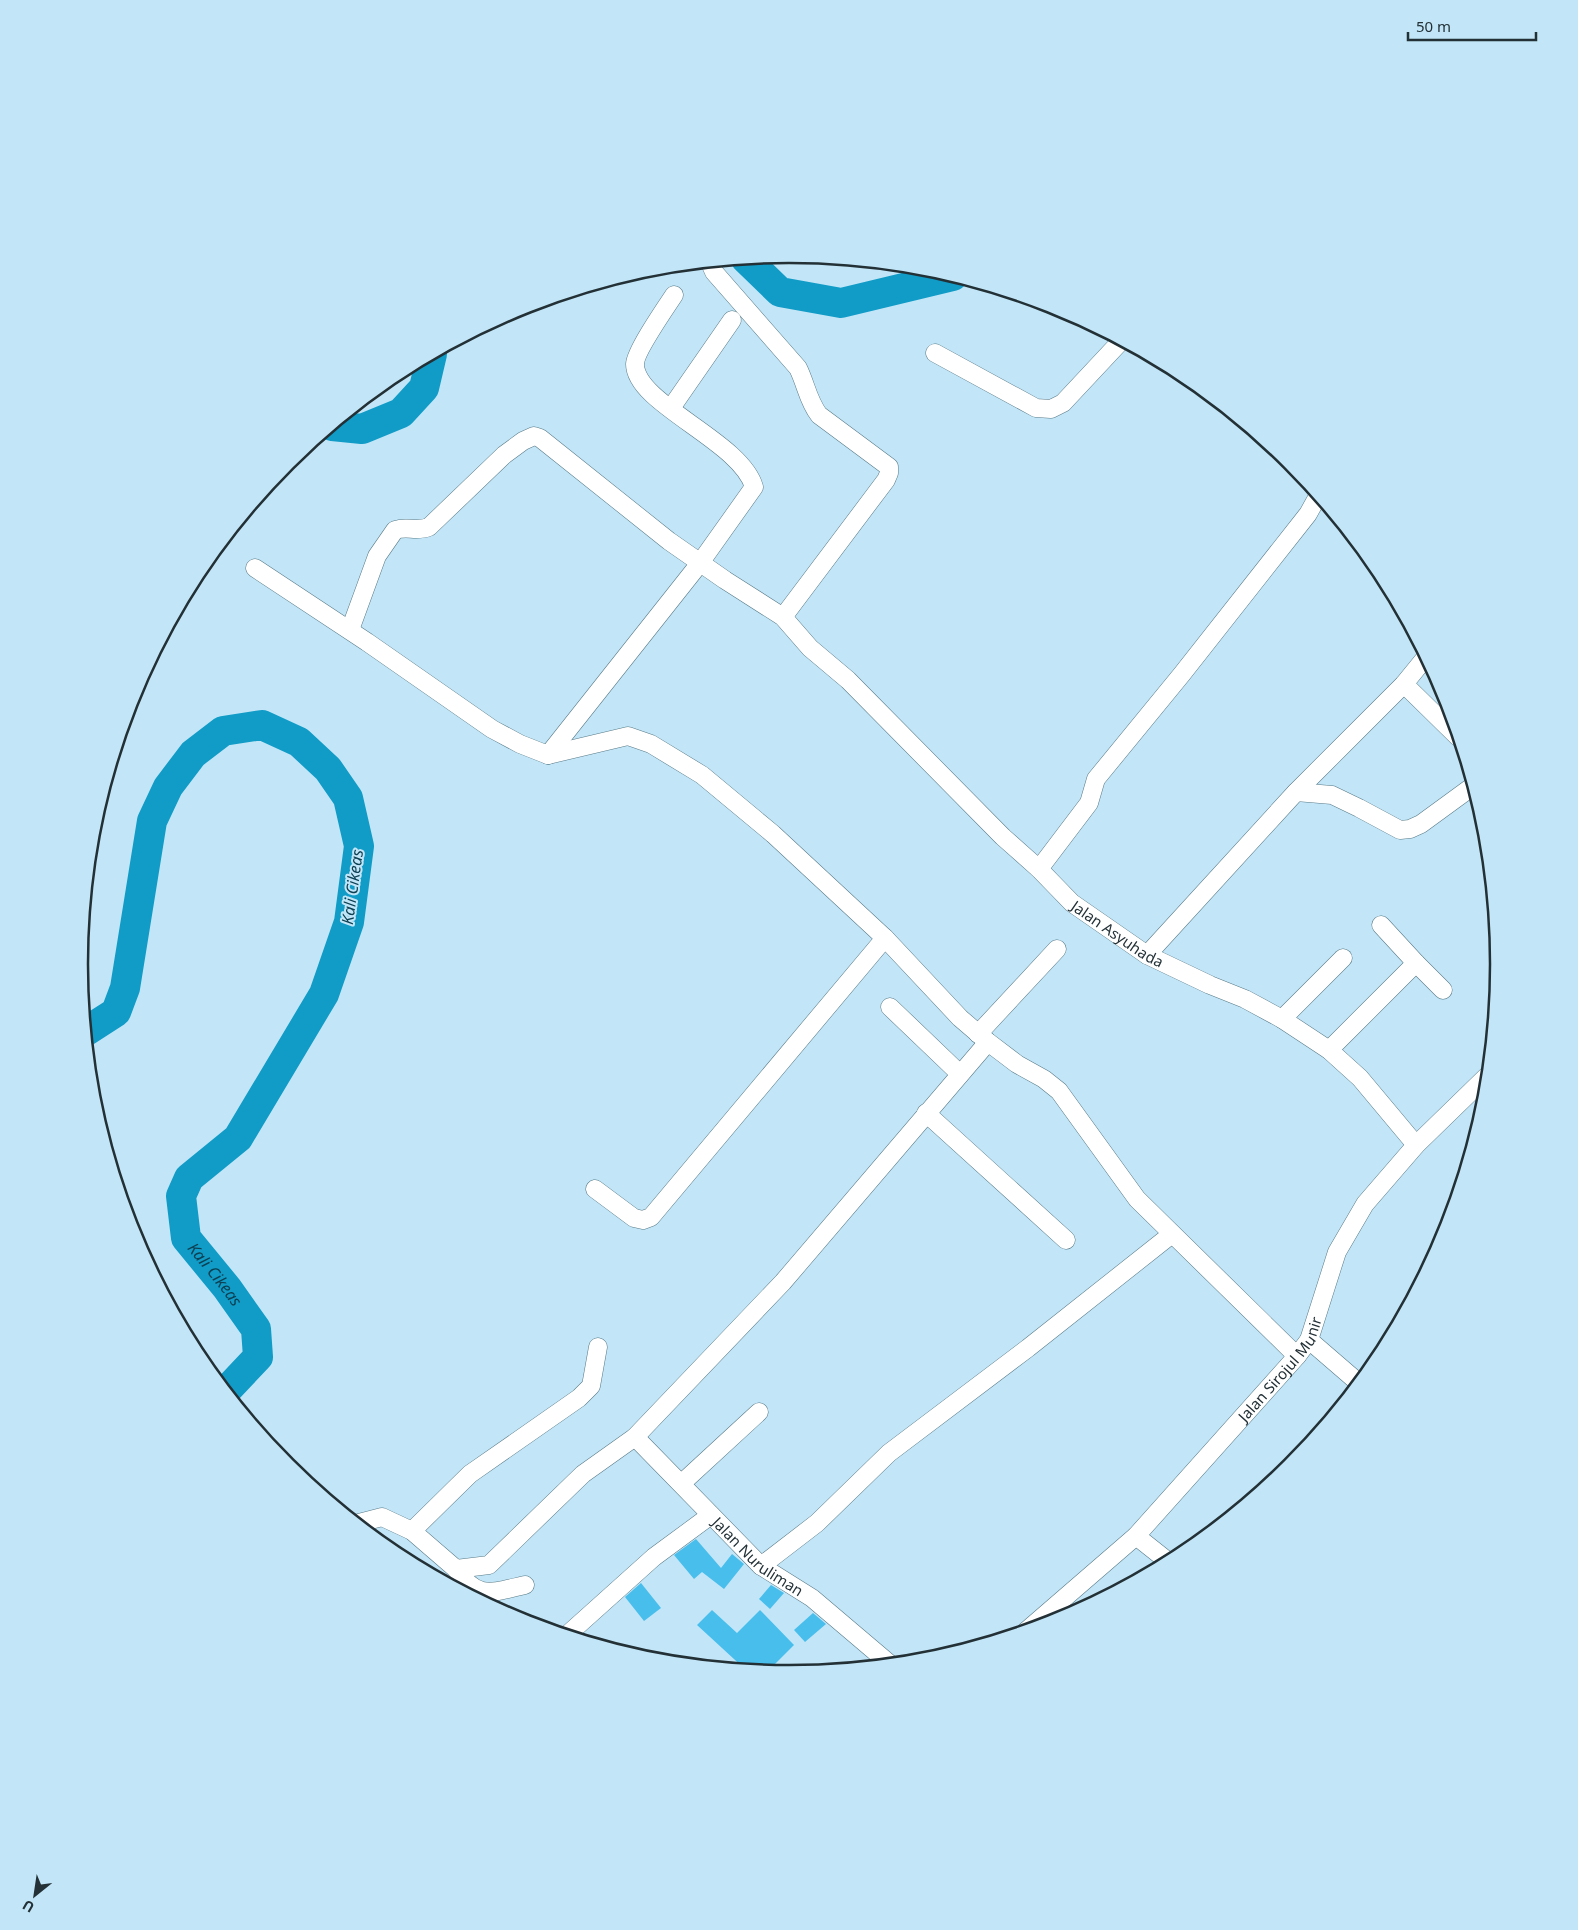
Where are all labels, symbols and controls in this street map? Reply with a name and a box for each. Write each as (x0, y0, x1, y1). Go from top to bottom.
scale bar (1408, 10, 1536, 42)
text: 50 m (1416, 16, 1451, 36)
water label: Kali Cikeas (336, 848, 368, 926)
street label: Jalan Asyuhada (1066, 895, 1167, 972)
water label: Kali Cikeas (183, 1238, 247, 1310)
street label: Jalan Sirojul Munir (1232, 1314, 1326, 1427)
street label: Jalan Nuruliman (707, 1511, 807, 1600)
north arrow (10, 1870, 60, 1920)
text: U (19, 1896, 38, 1918)

